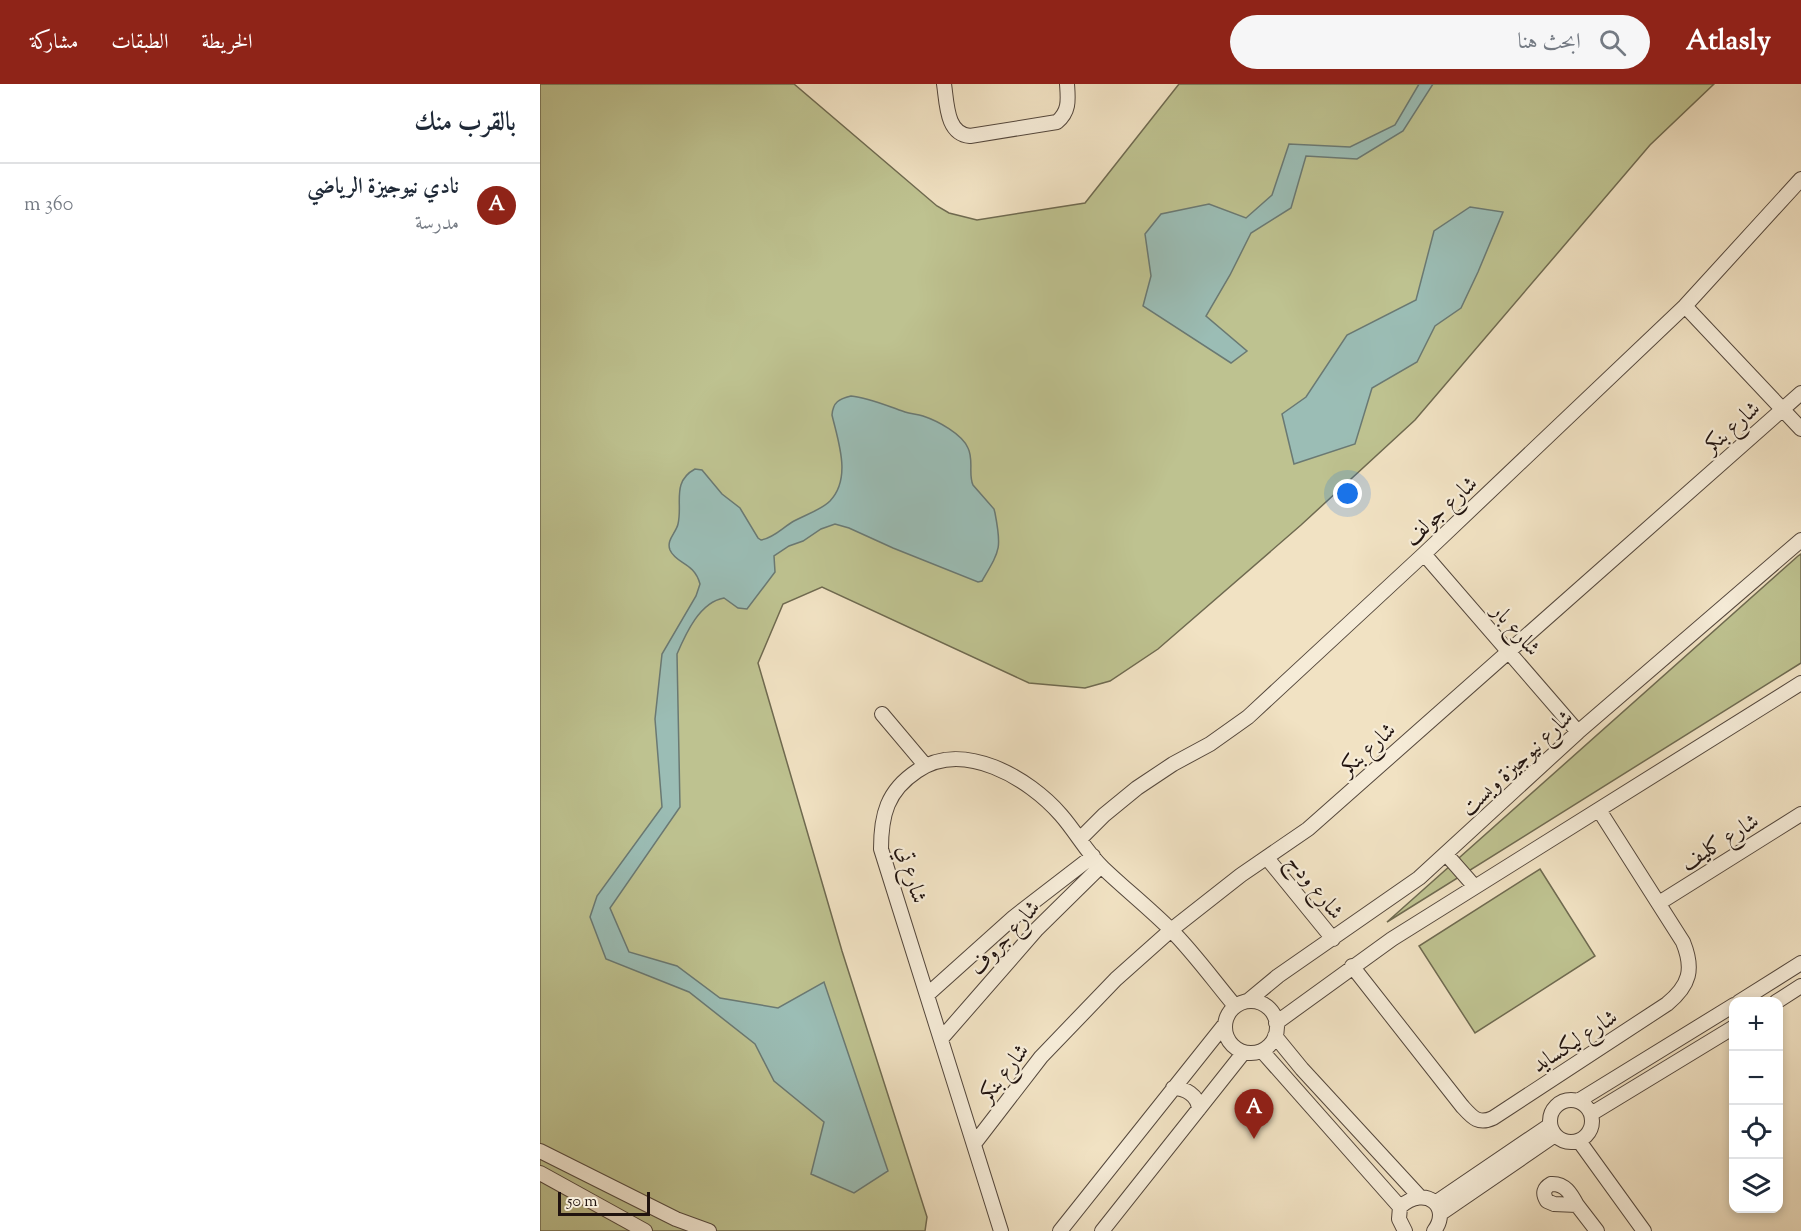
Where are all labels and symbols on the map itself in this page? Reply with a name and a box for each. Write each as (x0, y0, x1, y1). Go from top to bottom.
street label: شارع بنكر (1696, 394, 1769, 463)
street label: شارع جولف (1398, 470, 1486, 555)
your location (1333, 479, 1362, 508)
street label: شارع بار (1481, 596, 1547, 664)
street label: شارع نيوجيزة ويست (1454, 703, 1582, 825)
street label: شارع بنكر (1332, 716, 1404, 786)
street label: شارع كليف (1675, 807, 1766, 880)
street label: شارع تي (887, 842, 934, 908)
street label: شارع ودج (1277, 848, 1350, 928)
street label: شارع جروف (963, 894, 1049, 984)
street label: شارع ليكسايد (1526, 1003, 1625, 1082)
street label: شارع بنكر (971, 1038, 1038, 1111)
pin: A (1234, 1090, 1274, 1139)
scale bar (558, 1189, 650, 1216)

